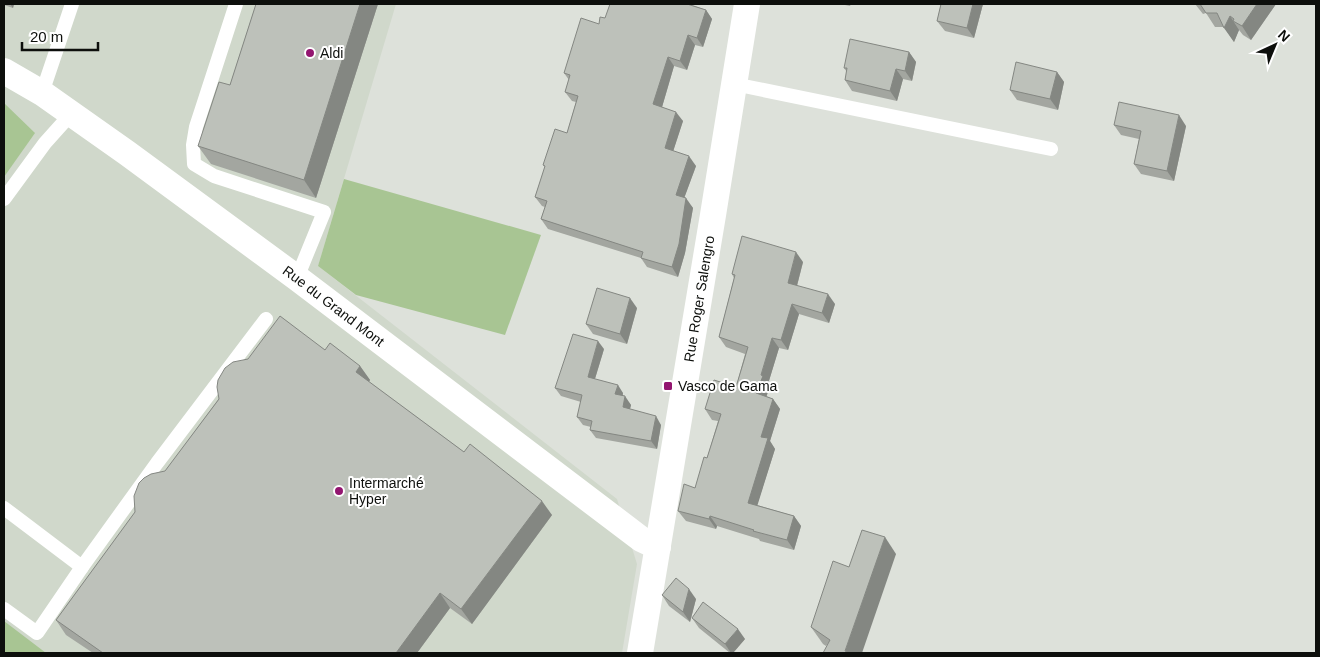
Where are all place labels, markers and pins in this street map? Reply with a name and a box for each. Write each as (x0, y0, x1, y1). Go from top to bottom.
place label: Aldi (320, 45, 343, 61)
marker: Aldi (304, 47, 316, 59)
place label: Vasco de Gama (678, 378, 778, 394)
marker: Vasco de Gama (662, 380, 674, 392)
place label: Intermarché Hyper (349, 475, 424, 507)
marker: Intermarché Hyper (333, 485, 345, 497)

